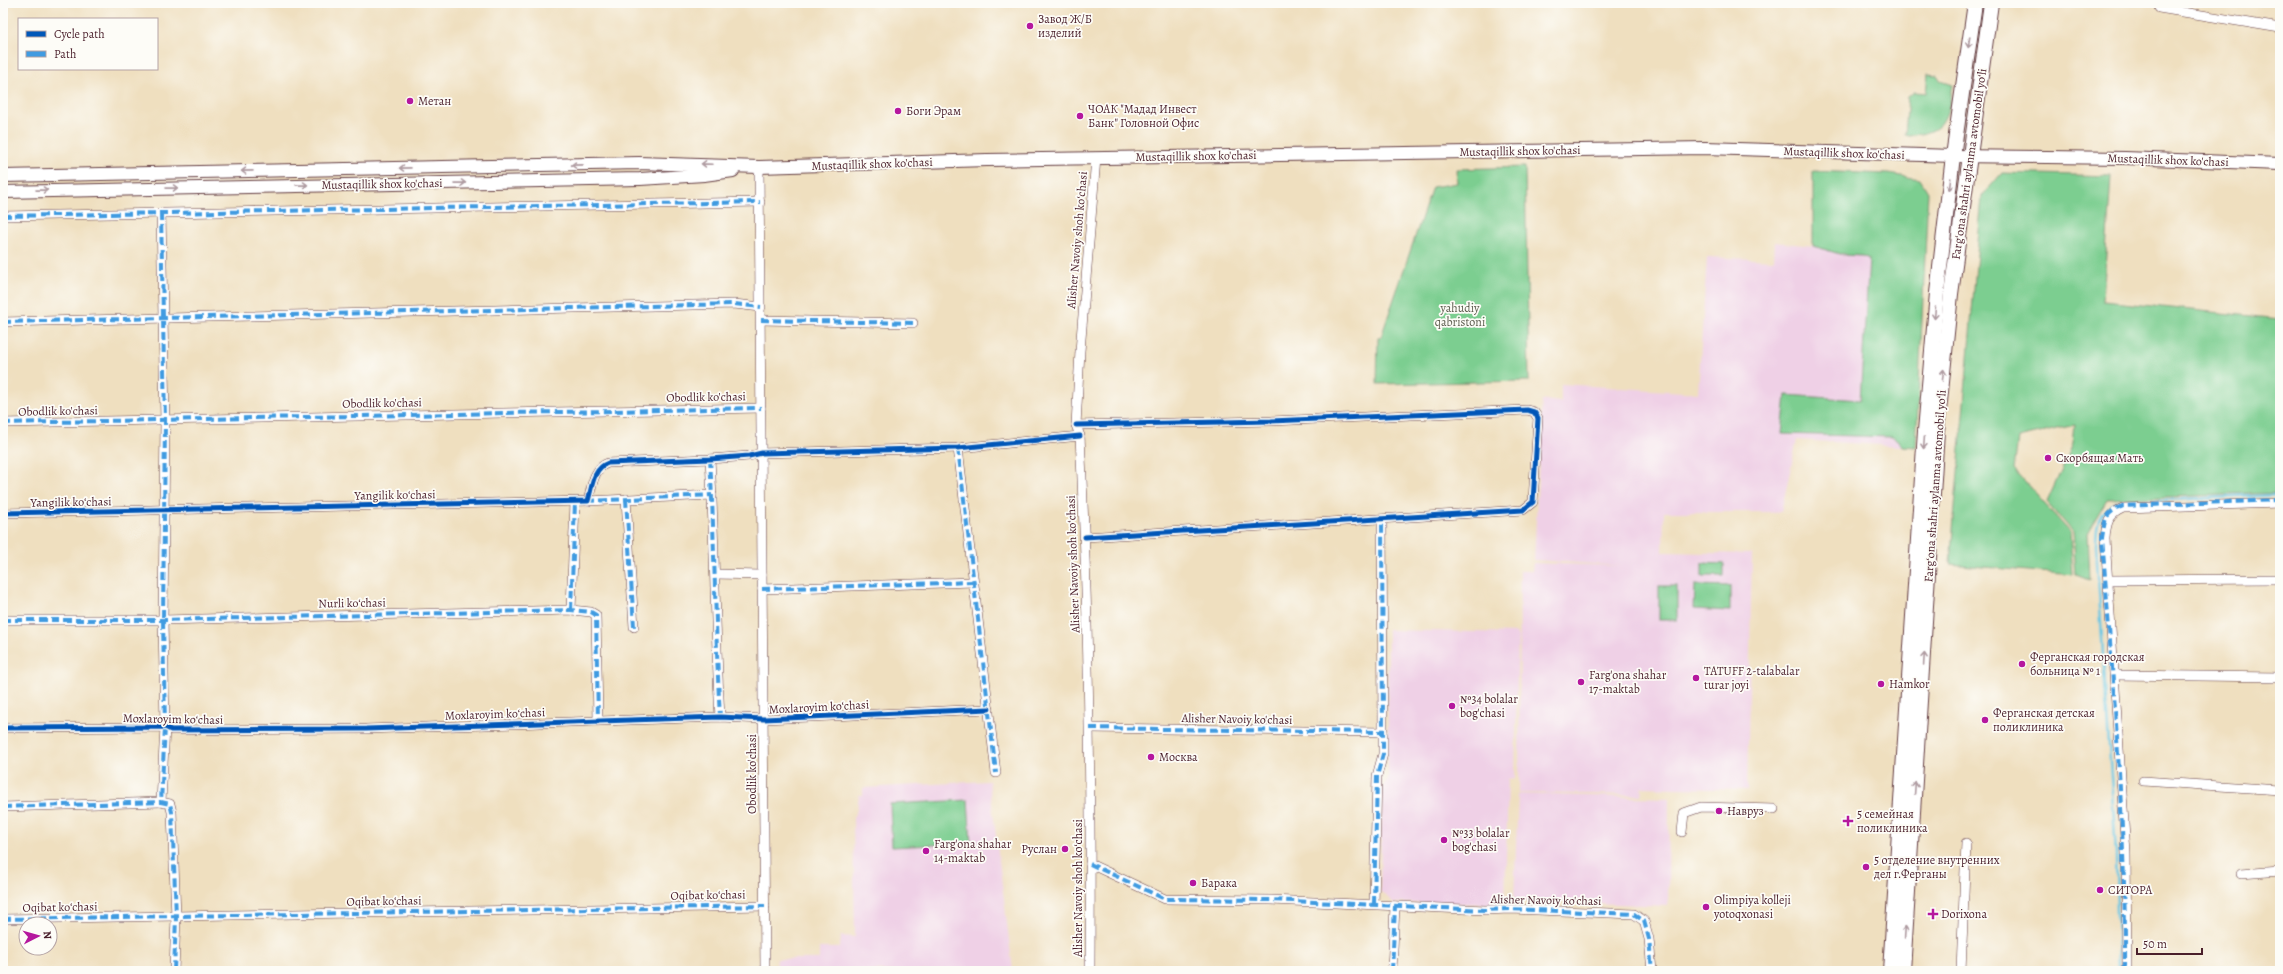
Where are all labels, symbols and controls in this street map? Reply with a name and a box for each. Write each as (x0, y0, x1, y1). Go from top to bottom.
place label: Завод Ж/Б изделий (1038, 11, 1092, 41)
legend (18, 18, 158, 70)
marker: Завод Ж/Б изделий (1025, 21, 1035, 31)
text: Cycle path (54, 26, 105, 42)
one-way arrow (1965, 35, 1973, 48)
text: Path (54, 46, 77, 62)
street label: Fargʻona shahri aylanma avtomobil yoʻli (1948, 67, 1990, 261)
place label: Метан (418, 93, 451, 109)
marker: Метан (405, 96, 415, 106)
place label: ЧОАК "Мадад Инвест Банк" Головной Офис (1088, 101, 1199, 131)
place label: Боги Эрам (906, 103, 961, 119)
marker: Боги Эрам (893, 106, 903, 116)
marker: ЧОАК "Мадад Инвест Банк" Головной Офис (1075, 111, 1085, 121)
street label: Mustaqillik shox ko'chasi (1459, 142, 1581, 160)
street label: Mustaqillik shox ko'chasi (1783, 143, 1905, 163)
street label: Mustaqillik shox ko'chasi (1135, 147, 1257, 165)
street label: Mustaqillik shox ko'chasi (2107, 150, 2229, 170)
street label: Mustaqillik shox ko'chasi (811, 154, 933, 174)
one-way arrow (571, 161, 584, 168)
one-way arrow (700, 161, 713, 168)
one-way arrow (399, 164, 412, 172)
one-way arrow (241, 167, 254, 175)
street label: Alisher Navoiy shoh koʻchasi (1063, 171, 1091, 310)
street label: Mustaqillik shox ko'chasi (321, 175, 443, 193)
one-way arrow (1946, 177, 1954, 190)
one-way arrow (453, 179, 466, 186)
one-way arrow (295, 181, 308, 189)
one-way arrow (165, 184, 178, 192)
one-way arrow (35, 187, 48, 194)
park label: yahudiy qabristoni (1435, 300, 1485, 330)
one-way arrow (1932, 306, 1939, 319)
one-way arrow (1939, 369, 1947, 382)
street label: Obodlik ko'chasi (666, 388, 746, 406)
street label: Fargʻona shahri aylanma avtomobil yoʻli (1920, 389, 1950, 583)
street label: Obodlik ko'chasi (342, 394, 422, 412)
street label: Obodlik ko'chasi (18, 402, 98, 420)
one-way arrow (1921, 436, 1928, 449)
place label: Скорбящая Мать (2056, 450, 2144, 466)
marker: Скорбящая Мать (2043, 453, 2053, 463)
street label: Yangilik koʻchasi (353, 486, 436, 504)
street label: Yangilik koʻchasi (29, 493, 112, 511)
street label: Alisher Navoiy shoh koʻchasi (1063, 495, 1083, 634)
street label: Nurli koʻchasi (318, 594, 386, 612)
place label: Ферганская городская больница № 1 (2030, 649, 2145, 679)
one-way arrow (1920, 653, 1927, 666)
marker: Ферганская городская больница № 1 (2017, 659, 2027, 669)
place label: TATUFF 2-talabalar turar joyi (1704, 663, 1800, 693)
place label: Farg'ona shahar 17-maktab (1589, 667, 1667, 697)
marker: TATUFF 2-talabalar turar joyi (1691, 673, 1701, 683)
place label: Hamkor (1889, 676, 1930, 692)
marker: Farg'ona shahar 17-maktab (1576, 677, 1586, 687)
marker: Hamkor (1876, 679, 1886, 689)
place label: №34 bolalar bog'chasi (1460, 691, 1518, 721)
street label: Moxlaroyim koʻchasi (768, 696, 870, 718)
marker: №34 bolalar bog'chasi (1447, 701, 1457, 711)
street label: Moxlaroyim koʻchasi (445, 704, 545, 724)
place label: Ферганская детская поликлиника (1993, 705, 2095, 735)
street label: Moxlaroyim koʻchasi (123, 710, 223, 728)
street label: Alisher Navoiy ko'chasi (1180, 710, 1293, 728)
marker: Ферганская детская поликлиника (1980, 715, 1990, 725)
street label: Obodlik ko'chasi (744, 734, 760, 814)
place label: Москва (1159, 749, 1198, 765)
marker: Москва (1146, 752, 1156, 762)
one-way arrow (1911, 782, 1919, 795)
place label: Навруз (1727, 803, 1764, 819)
marker: Навруз (1714, 806, 1724, 816)
place label: 5 семейная поликлиника (1857, 806, 1928, 836)
marker: 5 семейная поликлиника (1842, 815, 1854, 827)
street label: Alisher Navoiy shoh koʻchasi (1070, 819, 1086, 958)
place label: №33 bolalar bog'chasi (1452, 825, 1510, 855)
marker: №33 bolalar bog'chasi (1439, 835, 1449, 845)
place label: Farg'ona shahar 14-maktab (934, 836, 1012, 866)
place label: Руслан (1021, 841, 1057, 857)
marker: Руслан (1060, 844, 1070, 854)
marker: Farg'ona shahar 14-maktab (921, 846, 931, 856)
place label: 5 отделение внутренних дел г.Ферганы (1873, 852, 2000, 882)
marker: 5 отделение внутренних дел г.Ферганы (1861, 862, 1871, 872)
place label: Барака (1201, 875, 1238, 891)
marker: Барака (1188, 878, 1198, 888)
place label: СИТОРА (2108, 882, 2153, 898)
marker: СИТОРА (2095, 885, 2105, 895)
street label: Oqibat koʻchasi (670, 886, 746, 904)
street label: Alisher Navoiy ko'chasi (1489, 891, 1602, 909)
street label: Oqibat koʻchasi (346, 892, 422, 910)
place label: Olimpiya kolleji yotoqxonasi (1713, 892, 1791, 922)
street label: Oqibat koʻchasi (22, 898, 98, 916)
marker: Olimpiya kolleji yotoqxonasi (1701, 902, 1711, 912)
place label: Dorixona (1941, 906, 1987, 922)
marker: Dorixona (1928, 909, 1938, 919)
north arrow (18, 916, 58, 956)
one-way arrow (1902, 926, 1909, 939)
text: N (40, 930, 55, 940)
scale bar (2137, 930, 2202, 956)
text: 50 m (2143, 936, 2167, 952)

